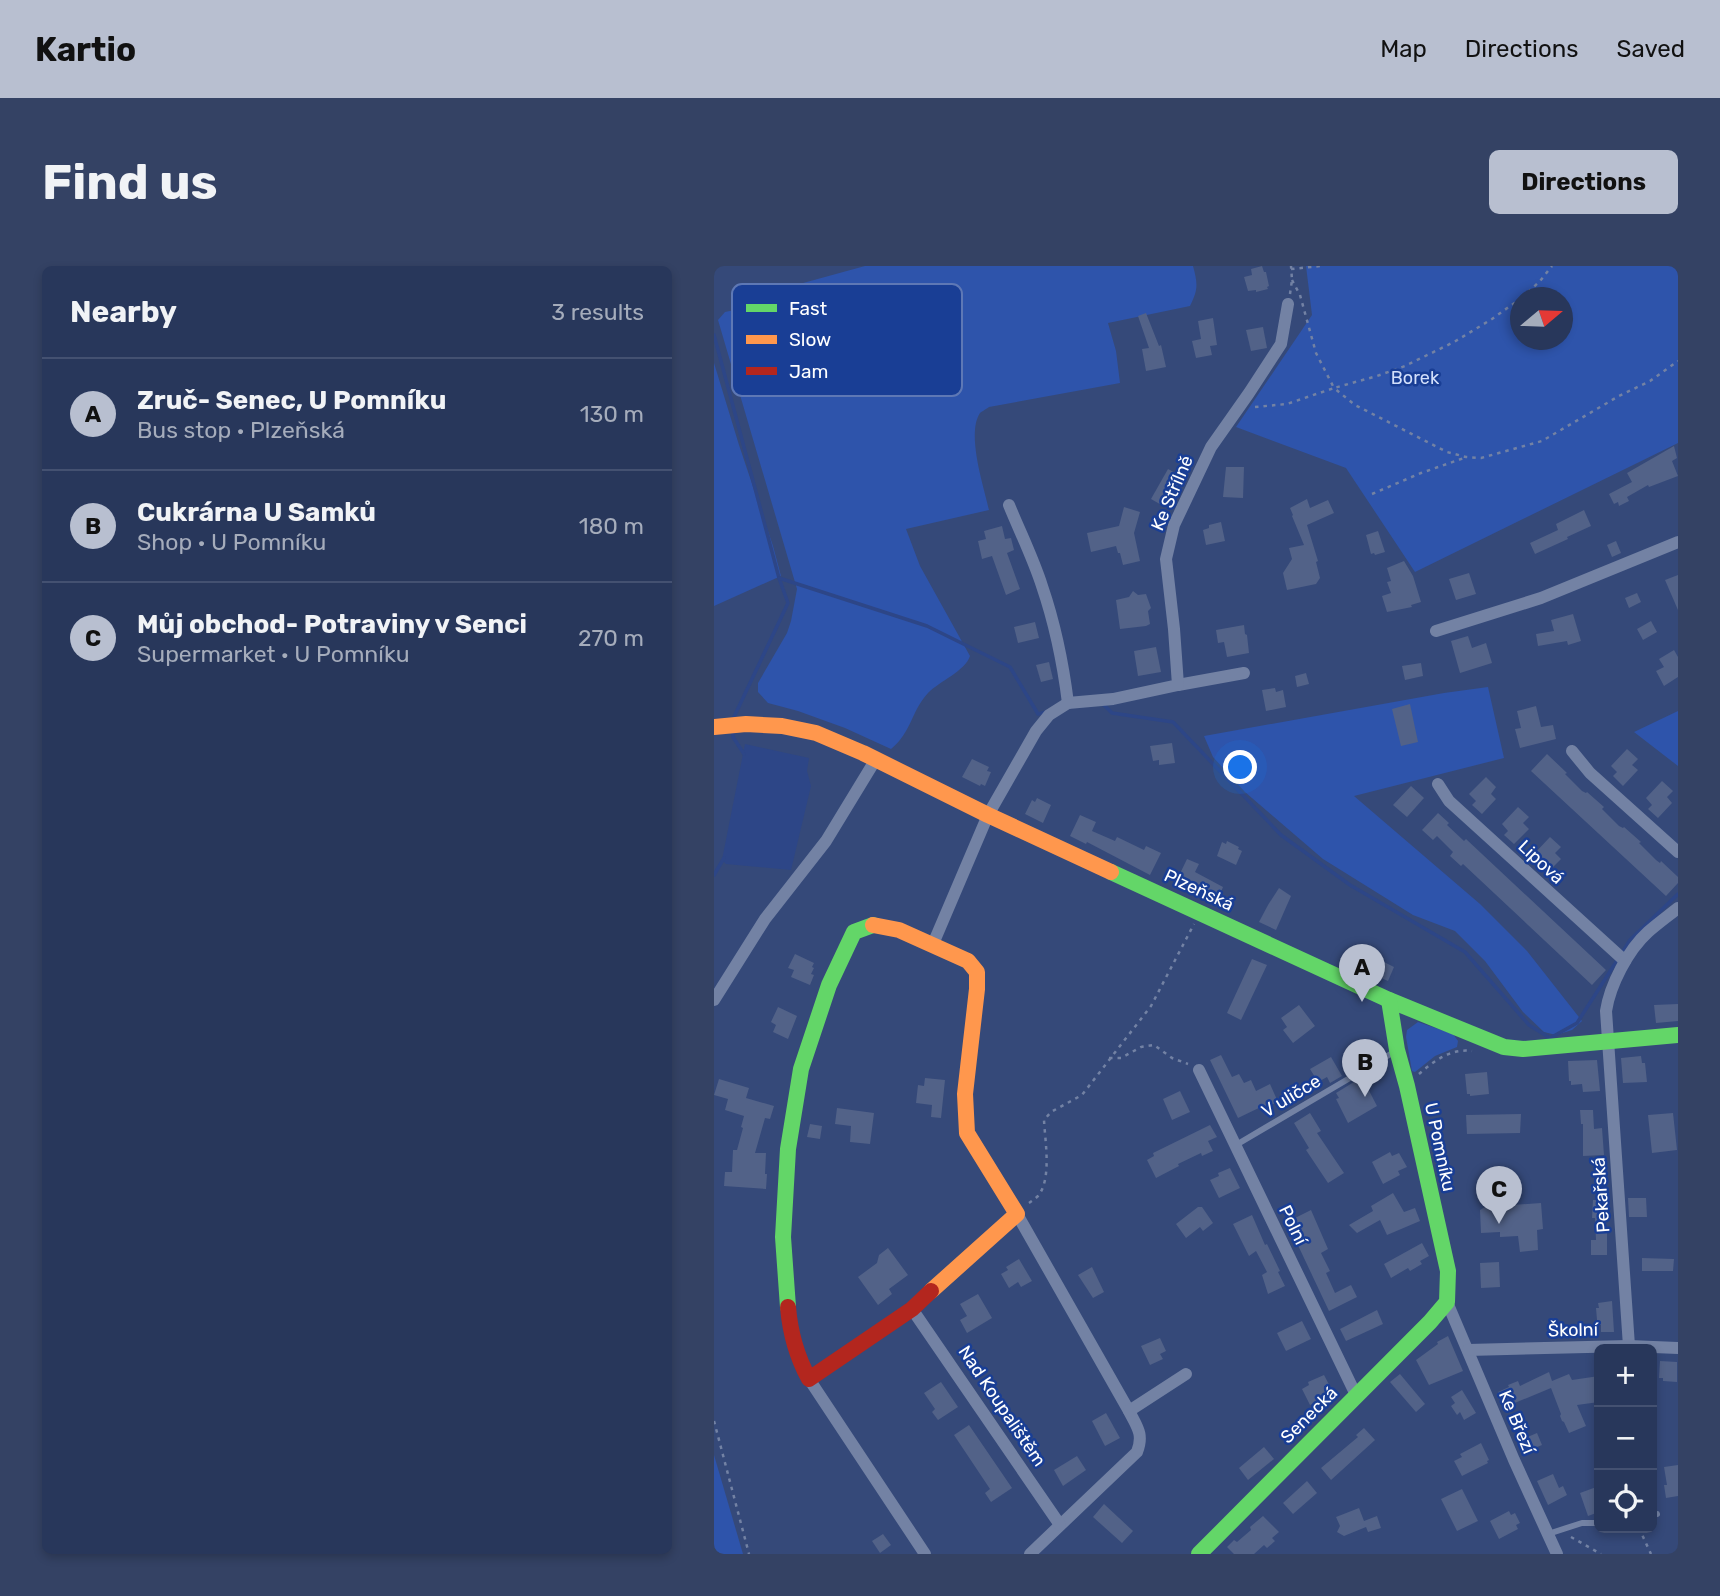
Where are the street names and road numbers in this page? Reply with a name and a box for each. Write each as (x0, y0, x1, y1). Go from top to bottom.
street label: Ke Střílně (1146, 452, 1198, 534)
street label: Lipová (1513, 835, 1569, 889)
street label: Plzeňská (1161, 864, 1237, 916)
street label: V uličce (1257, 1070, 1325, 1122)
street label: U Pomníku (1420, 1101, 1460, 1193)
street label: Pekařská (1587, 1157, 1615, 1233)
street label: Polní (1274, 1202, 1313, 1250)
street label: Školní (1548, 1319, 1600, 1341)
street label: Nad Koupalištěm (954, 1342, 1050, 1470)
street label: Senecká (1276, 1382, 1342, 1448)
street label: Ke Březí (1494, 1387, 1541, 1459)

